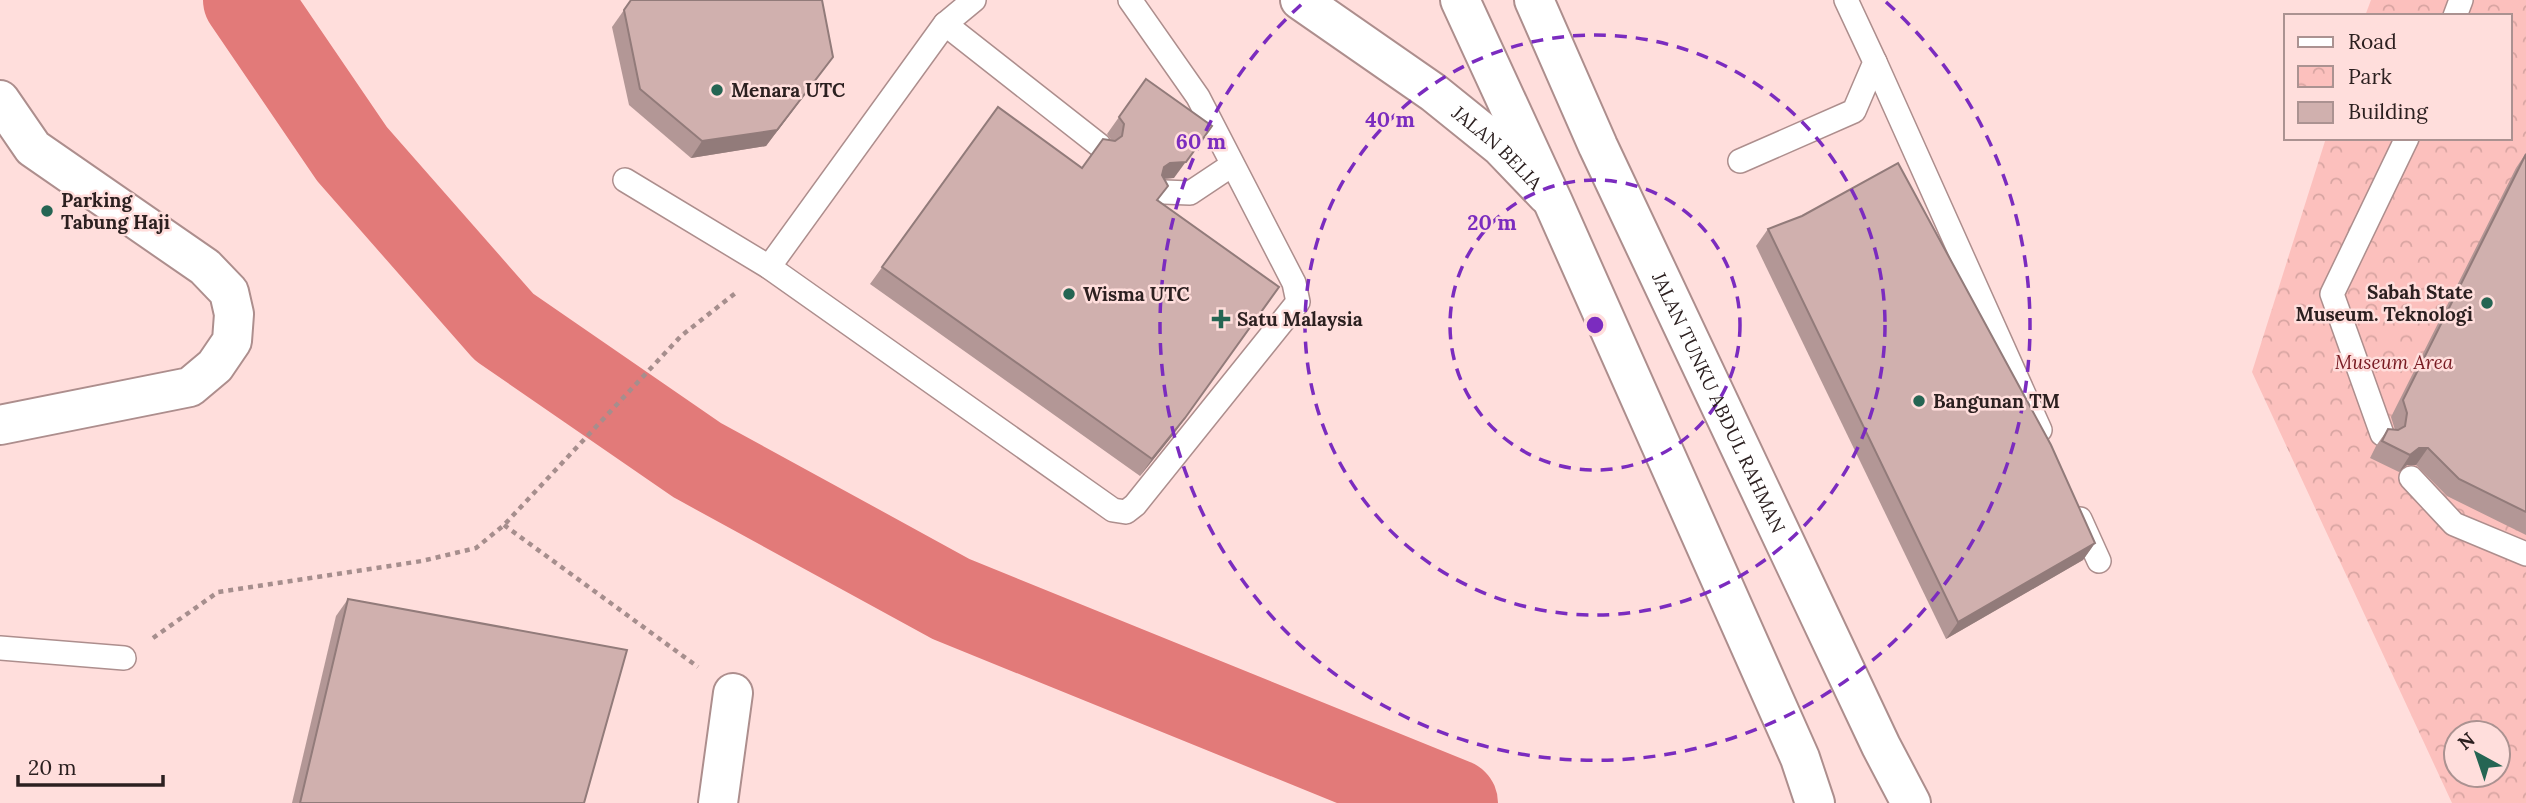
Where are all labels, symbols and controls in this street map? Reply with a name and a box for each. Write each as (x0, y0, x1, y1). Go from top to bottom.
legend (2284, 14, 2512, 140)
text: Road (2348, 28, 2397, 55)
text: Park (2348, 63, 2392, 90)
place label: Menara UTC (731, 78, 845, 102)
marker: Menara UTC (709, 82, 725, 98)
text: Building (2348, 98, 2428, 125)
street label: JALAN BELIA (1447, 100, 1548, 196)
text: 40 m (1365, 106, 1415, 133)
text: 60 m (1176, 128, 1226, 155)
place label: Parking Tabung Haji (61, 188, 170, 234)
marker: Parking Tabung Haji (39, 203, 55, 219)
text: 20 m (1467, 209, 1517, 236)
street label: JALAN TUNKU ABDUL RAHMAN (1647, 267, 1791, 537)
place label: Sabah State Museum. Teknologi (2296, 280, 2473, 326)
place label: Wisma UTC (1083, 282, 1190, 306)
marker: Wisma UTC (1061, 286, 1077, 302)
marker: Sabah State Museum. Teknologi (2479, 295, 2495, 311)
place label: Satu Malaysia (1237, 307, 1363, 331)
marker: Satu Malaysia (1211, 309, 1231, 329)
centre of rings (1583, 313, 1607, 337)
park label: Museum Area (2335, 350, 2454, 374)
place label: Bangunan TM (1933, 389, 2060, 413)
marker: Bangunan TM (1911, 393, 1927, 409)
north arrow (2442, 719, 2512, 789)
text: N (2453, 727, 2480, 755)
scale bar (18, 744, 163, 788)
text: 20 m (28, 754, 77, 781)

